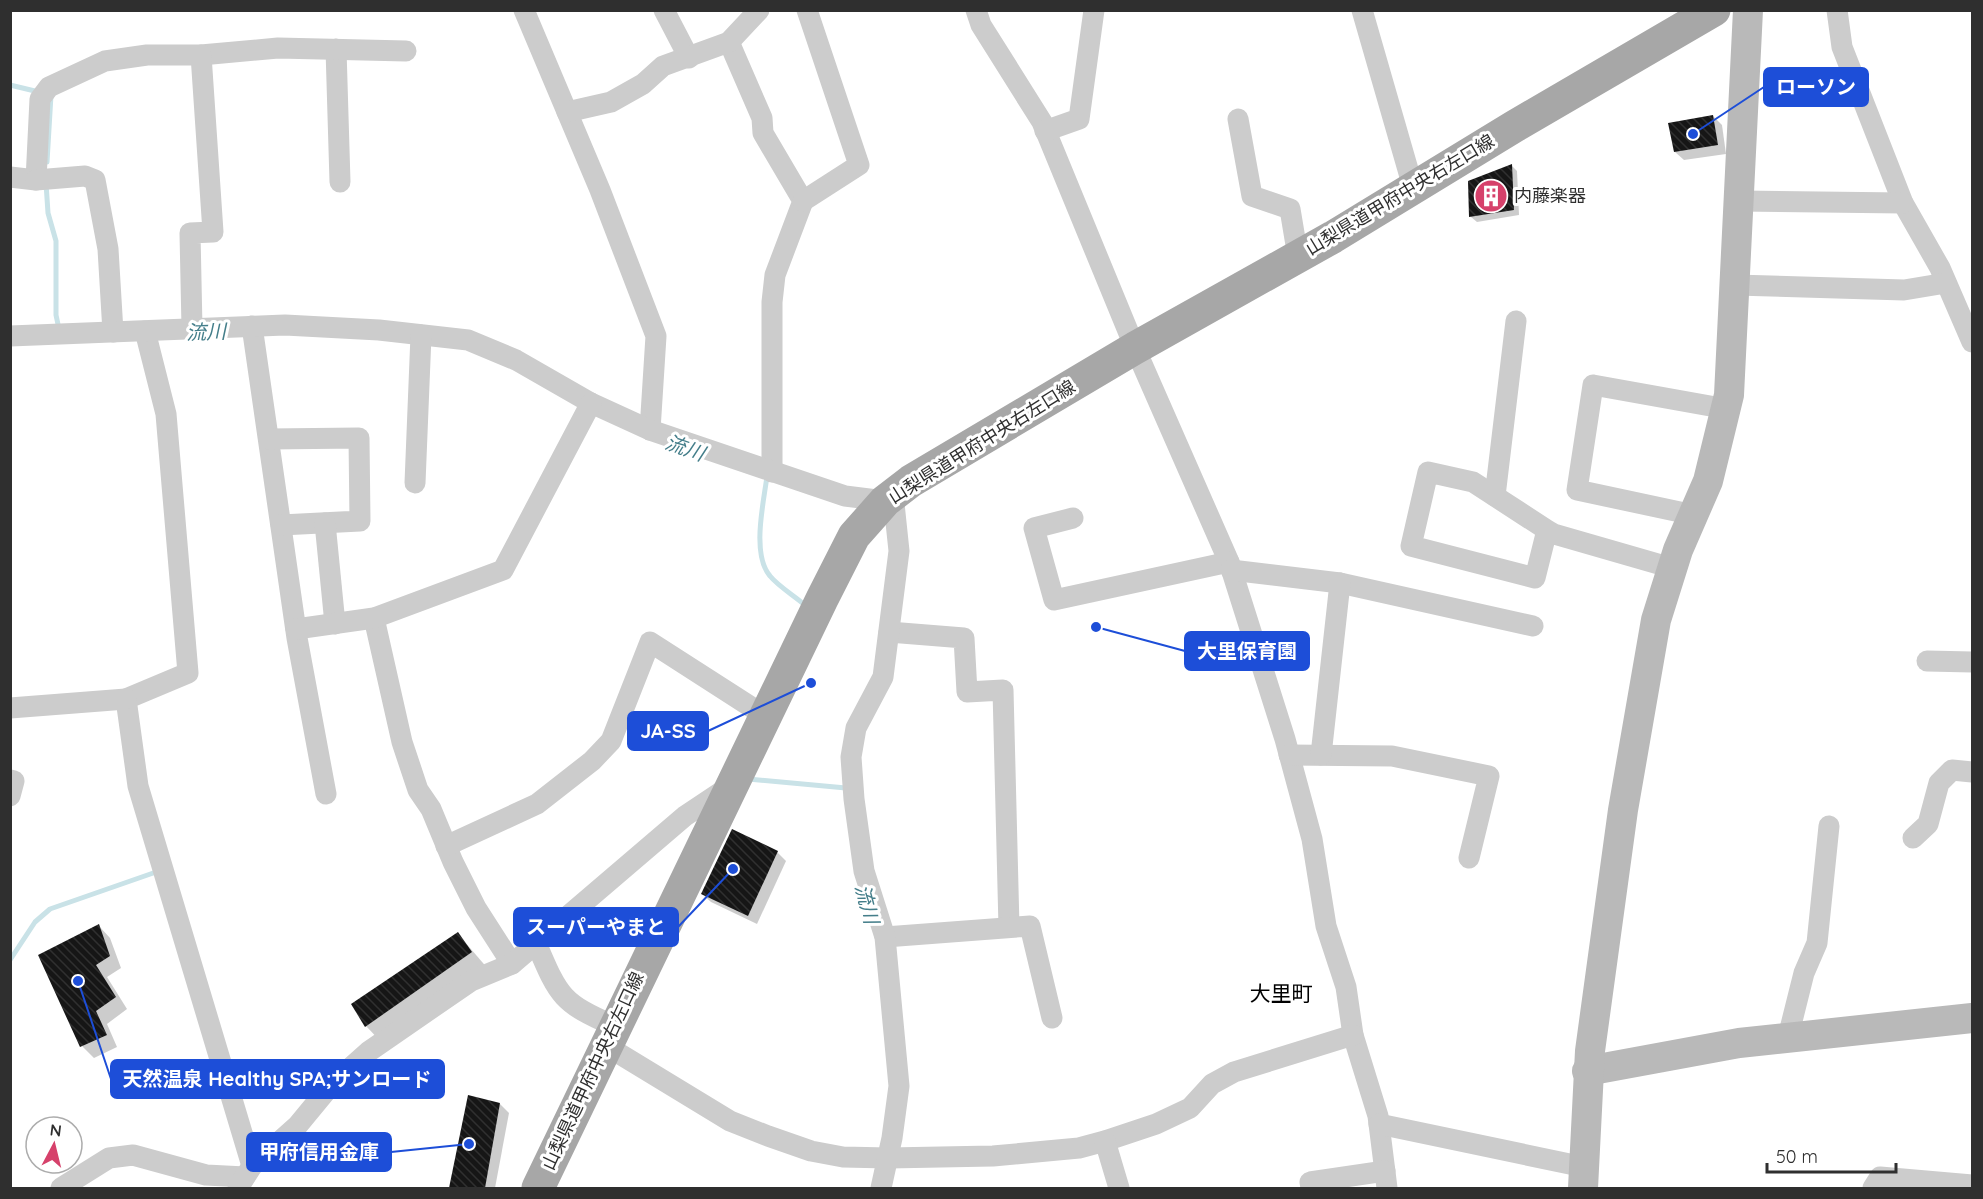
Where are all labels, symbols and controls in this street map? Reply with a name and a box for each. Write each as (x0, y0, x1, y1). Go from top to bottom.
callout: ローソン (1764, 68, 1868, 106)
text: ローソン (1776, 74, 1856, 99)
street label: 山梨県道甲府中央右左口線 (1301, 129, 1498, 260)
building icon: 内藤楽器 (1473, 178, 1509, 214)
place label: 内藤楽器 (1514, 184, 1586, 207)
water label: 流川 (186, 318, 228, 345)
street label: 山梨県道甲府中央右左口線 (884, 375, 1079, 509)
water label: 流川 (662, 429, 710, 467)
callout: 大里保育園 (1185, 632, 1309, 670)
text: 大里保育園 (1197, 638, 1297, 663)
callout: JA-SS (628, 712, 708, 750)
text: JA-SS (640, 718, 696, 743)
water label: 流川 (850, 881, 885, 928)
callout: スーパーやまと (514, 908, 678, 946)
text: スーパーやまと (526, 914, 666, 939)
street label: 山梨県道甲府中央右左口線 (536, 968, 649, 1174)
district label: 大里町 (1250, 980, 1313, 1006)
callout: 天然温泉 Healthy SPA;サンロード (111, 1060, 444, 1098)
text: 天然温泉 Healthy SPA;サンロード (123, 1066, 431, 1091)
north arrow (24, 1115, 84, 1175)
text: N (49, 1119, 63, 1141)
callout: 甲府信用金庫 (247, 1133, 391, 1171)
scale bar (1767, 1136, 1896, 1174)
text: 甲府信用金庫 (259, 1139, 379, 1164)
text: 50 m (1776, 1145, 1818, 1168)

